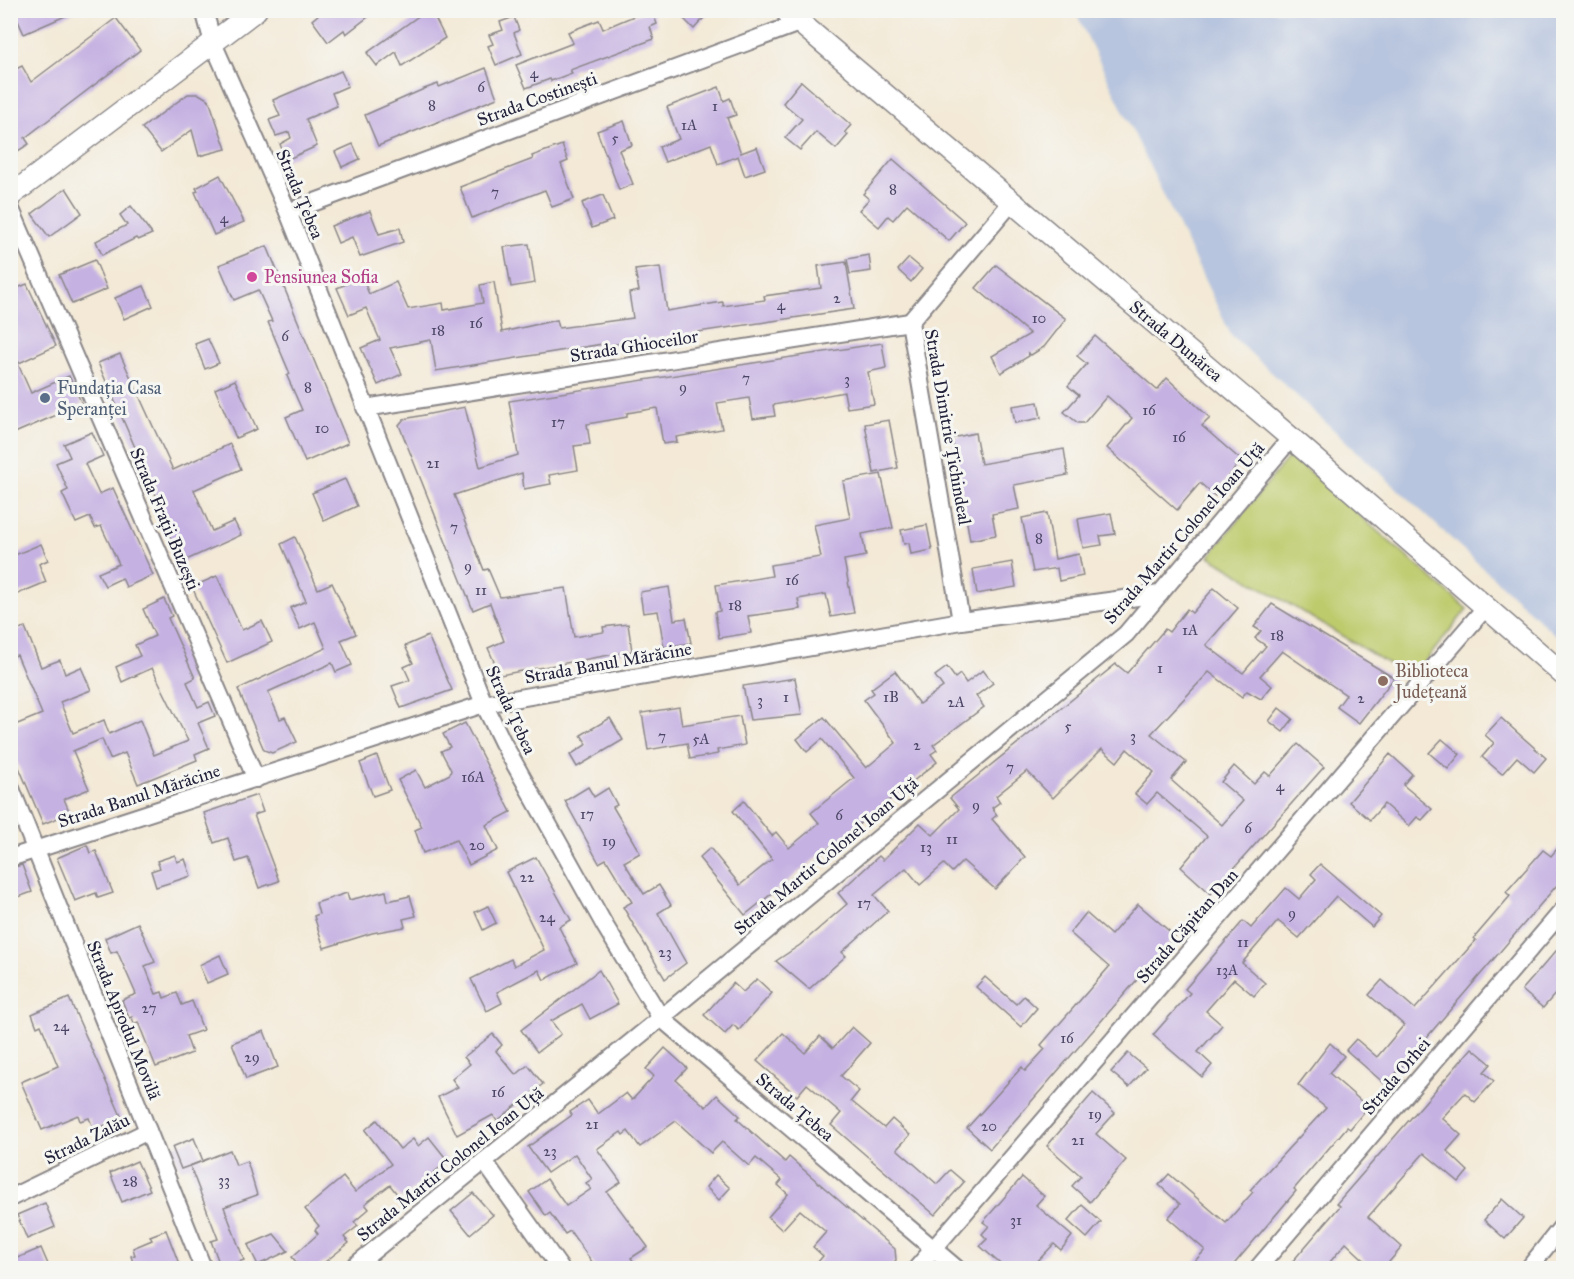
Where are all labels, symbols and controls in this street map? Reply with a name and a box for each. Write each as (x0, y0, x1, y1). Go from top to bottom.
house number: 4 (530, 64, 539, 82)
street label: Strada Costinești (474, 67, 600, 131)
house number: 6 (477, 78, 486, 96)
house number: 8 (428, 96, 436, 114)
house number: 1 (712, 97, 718, 115)
house number: 1A (681, 116, 697, 134)
house number: 5 (612, 129, 619, 147)
street label: Strada Țebea (271, 146, 329, 243)
house number: 8 (889, 180, 897, 198)
house number: 7 (491, 183, 499, 201)
house number: 4 (220, 209, 229, 227)
place label: Pensiunea Sofia (264, 266, 379, 288)
marker: Pensiunea Sofia (245, 270, 259, 284)
house number: 2 (833, 289, 841, 307)
house number: 4 (777, 296, 786, 314)
street label: Strada Dunărea (1125, 296, 1227, 386)
house number: 10 (1032, 309, 1046, 327)
house number: 16 (469, 314, 484, 332)
house number: 18 (431, 321, 445, 339)
street label: Strada Ghioceilor (568, 325, 700, 367)
house number: 6 (281, 327, 290, 345)
street label: Strada Dimitrie Țichindeal (920, 327, 976, 527)
house number: 7 (742, 369, 750, 387)
house number: 3 (844, 370, 850, 388)
place label: Fundația Casa Speranței (57, 377, 162, 420)
house number: 8 (304, 378, 312, 396)
house number: 9 (679, 378, 687, 396)
marker: Fundația Casa Speranței (38, 391, 52, 405)
house number: 16 (1142, 401, 1157, 419)
house number: 17 (551, 413, 565, 431)
house number: 10 (315, 419, 329, 437)
house number: 16 (1172, 428, 1187, 446)
street label: Strada Martir Colonel Ioan Uță (1099, 437, 1269, 628)
street label: Strada Frații Buzești (125, 444, 205, 594)
house number: 21 (426, 454, 440, 472)
house number: 7 (450, 518, 458, 536)
house number: 8 (1035, 529, 1043, 547)
house number: 9 (464, 557, 472, 575)
house number: 16 (785, 571, 800, 589)
house number: 11 (475, 581, 487, 599)
house number: 18 (728, 596, 742, 614)
house number: 1A (1182, 621, 1198, 639)
house number: 18 (1270, 626, 1284, 644)
street label: Strada Banul Mărăcine (523, 637, 693, 689)
house number: 1 (1157, 659, 1163, 677)
place label: Biblioteca Județeană (1393, 660, 1469, 704)
street label: Strada Țebea (481, 662, 541, 758)
marker: Biblioteca Județeană (1376, 674, 1390, 688)
house number: 1 (783, 688, 789, 706)
house number: 1B (883, 688, 899, 706)
house number: 2 (1357, 689, 1365, 707)
house number: 3 (757, 691, 763, 709)
house number: 2A (947, 693, 965, 711)
house number: 5 (1065, 717, 1072, 735)
house number: 7 (658, 727, 666, 745)
house number: 3 (1130, 727, 1136, 745)
house number: 5A (692, 730, 710, 748)
house number: 2 (913, 736, 921, 754)
house number: 7 (1006, 758, 1014, 776)
street label: Strada Banul Mărăcine (55, 759, 223, 833)
house number: 16A (461, 768, 485, 786)
street label: Strada Martir Colonel Ioan Uță (729, 772, 923, 940)
house number: 4 (1276, 777, 1285, 795)
house number: 9 (972, 796, 980, 814)
house number: 17 (580, 805, 594, 823)
house number: 6 (835, 806, 844, 824)
house number: 6 (1244, 819, 1253, 837)
house number: 11 (946, 830, 958, 848)
house number: 19 (602, 832, 616, 850)
house number: 20 (469, 836, 485, 854)
house number: 13 (920, 838, 932, 856)
street label: Strada Căpitan Dan (1131, 864, 1243, 988)
house number: 22 (520, 868, 535, 886)
house number: 17 (857, 894, 871, 912)
house number: 9 (1288, 904, 1296, 922)
house number: 24 (539, 908, 556, 926)
house number: 11 (1237, 933, 1249, 951)
street label: Strada Aprodul Movilă (82, 937, 166, 1103)
house number: 23 (658, 943, 672, 961)
house number: 13A (1216, 961, 1238, 979)
house number: 27 (142, 999, 157, 1017)
house number: 24 (53, 1017, 70, 1035)
house number: 16 (1060, 1029, 1075, 1047)
street label: Strada Orhei (1357, 1033, 1435, 1119)
house number: 29 (244, 1048, 260, 1066)
street label: Strada Țebea (751, 1068, 839, 1146)
street label: Strada Martir Colonel Ioan Uță (352, 1082, 548, 1246)
house number: 16 (491, 1083, 506, 1101)
house number: 19 (1088, 1105, 1102, 1123)
street label: Strada Zalău (41, 1109, 134, 1169)
house number: 21 (585, 1115, 599, 1133)
house number: 20 (981, 1117, 997, 1135)
house number: 21 (1071, 1131, 1085, 1149)
house number: 23 (543, 1142, 557, 1160)
house number: 33 (218, 1171, 230, 1189)
house number: 28 (122, 1172, 138, 1190)
house number: 31 (1010, 1211, 1022, 1229)

